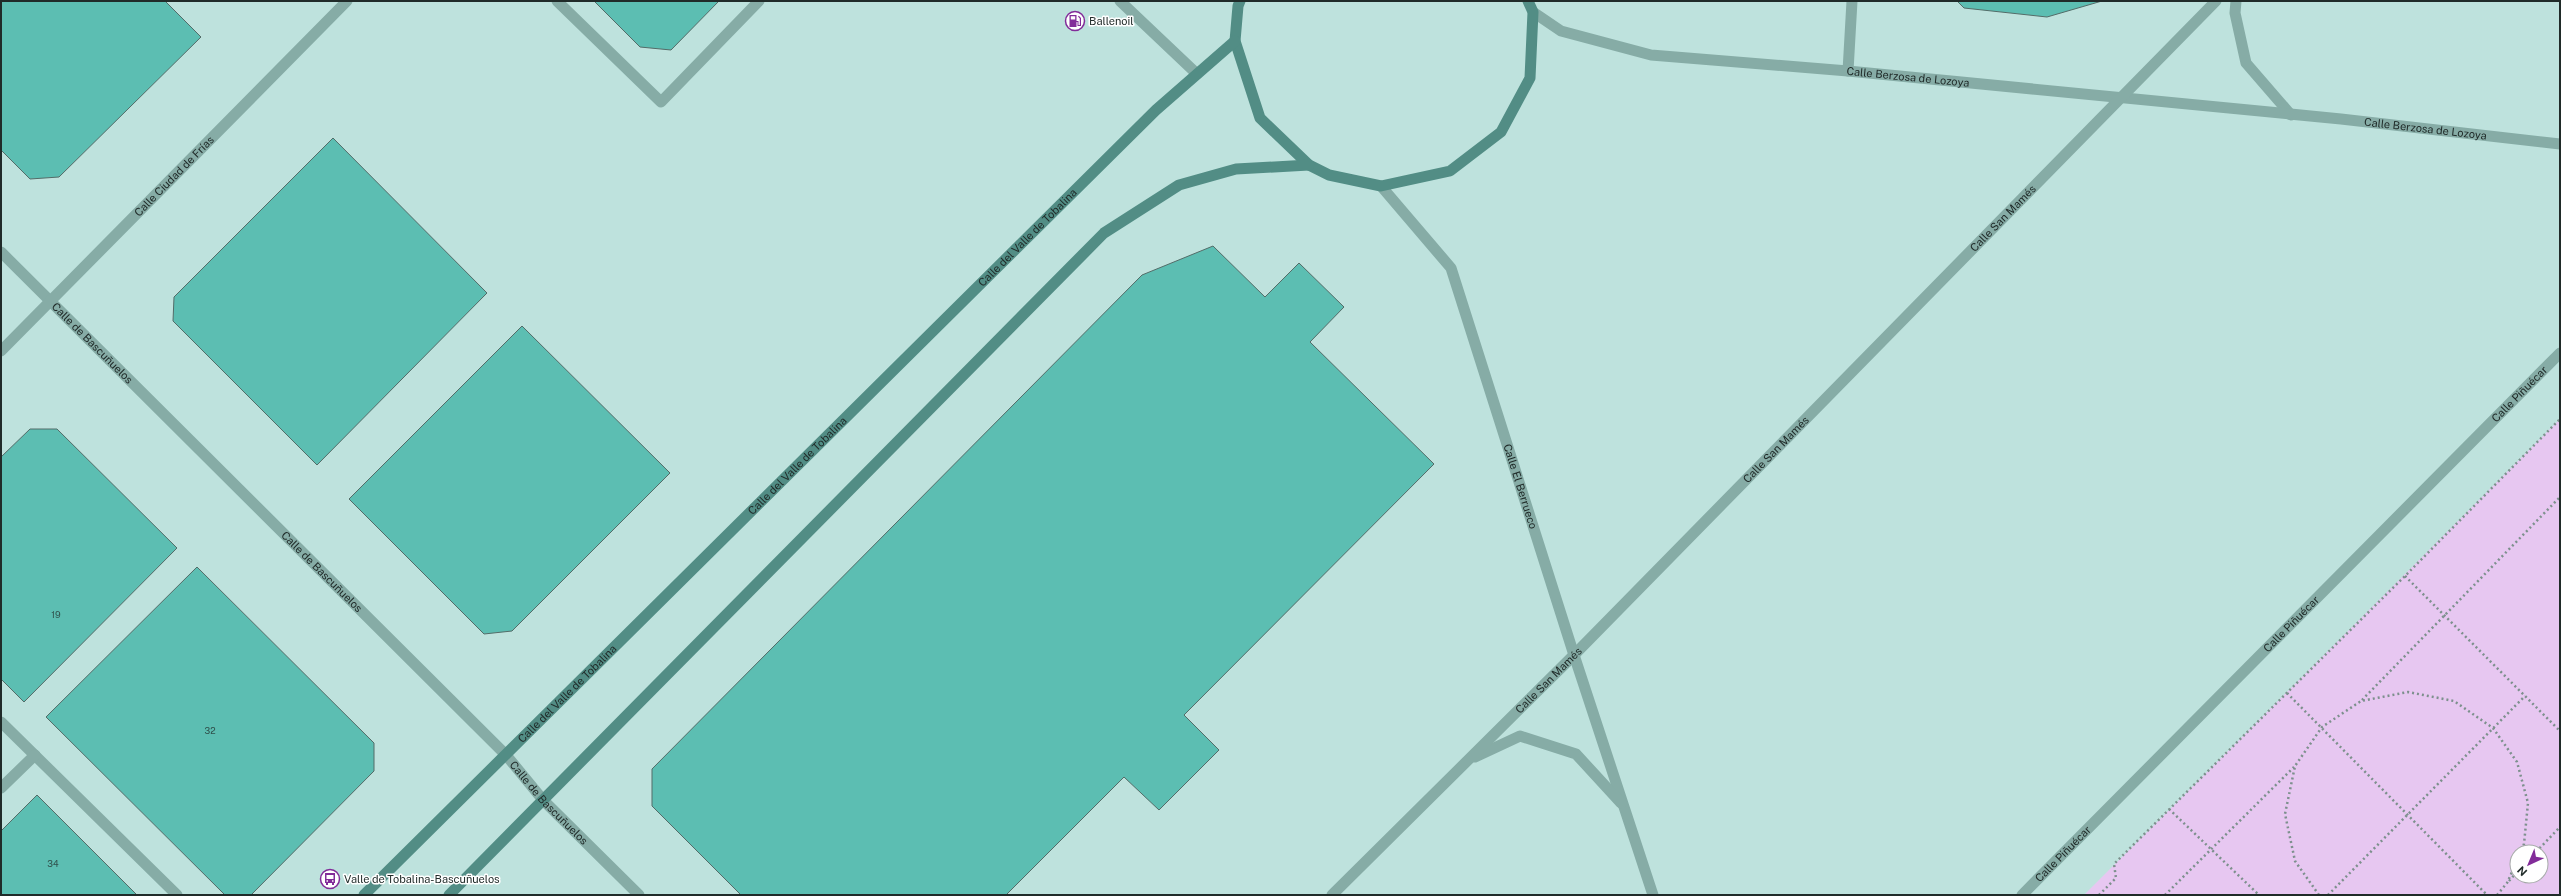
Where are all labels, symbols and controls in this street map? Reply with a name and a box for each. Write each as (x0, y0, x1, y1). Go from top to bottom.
fuel station icon: Ballenoil (1064, 10, 1086, 32)
place label: Ballenoil (1089, 15, 1134, 27)
street label: Calle Berzosa de Lozoya (1846, 65, 1970, 89)
street label: Calle Berzosa de Lozoya (2364, 116, 2487, 142)
street label: Calle Ciudad de Frías (132, 133, 216, 219)
street label: Calle San Mamés (1968, 182, 2038, 254)
street label: Calle del Valle de Tobalina (976, 186, 1079, 289)
street label: Calle de Bascuñuelos (49, 300, 136, 386)
street label: Calle Piñuécar (2489, 364, 2550, 424)
street label: Calle San Mamés (1741, 413, 1811, 485)
street label: Calle del Valle de Tobalina (746, 414, 849, 517)
street label: Calle El Berrueco (1501, 442, 1540, 530)
street label: Calle de Bascuñuelos (279, 529, 365, 615)
street label: Calle Piñuécar (2261, 593, 2321, 654)
house number: 19 (51, 609, 61, 620)
street label: Calle del Valle de Tobalina (515, 642, 619, 745)
street label: Calle San Mamés (1513, 645, 1584, 716)
house number: 32 (204, 725, 216, 736)
street label: Calle de Bascuñuelos (507, 759, 591, 847)
street label: Calle Piñuécar (2033, 823, 2093, 884)
north arrow (2509, 844, 2549, 884)
house number: 34 (47, 858, 59, 869)
text: N (2515, 864, 2529, 878)
bus stop icon: Valle de Tobalina-Bascuñuelos (319, 868, 341, 890)
place label: Valle de Tobalina-Bascuñuelos (344, 873, 500, 885)

